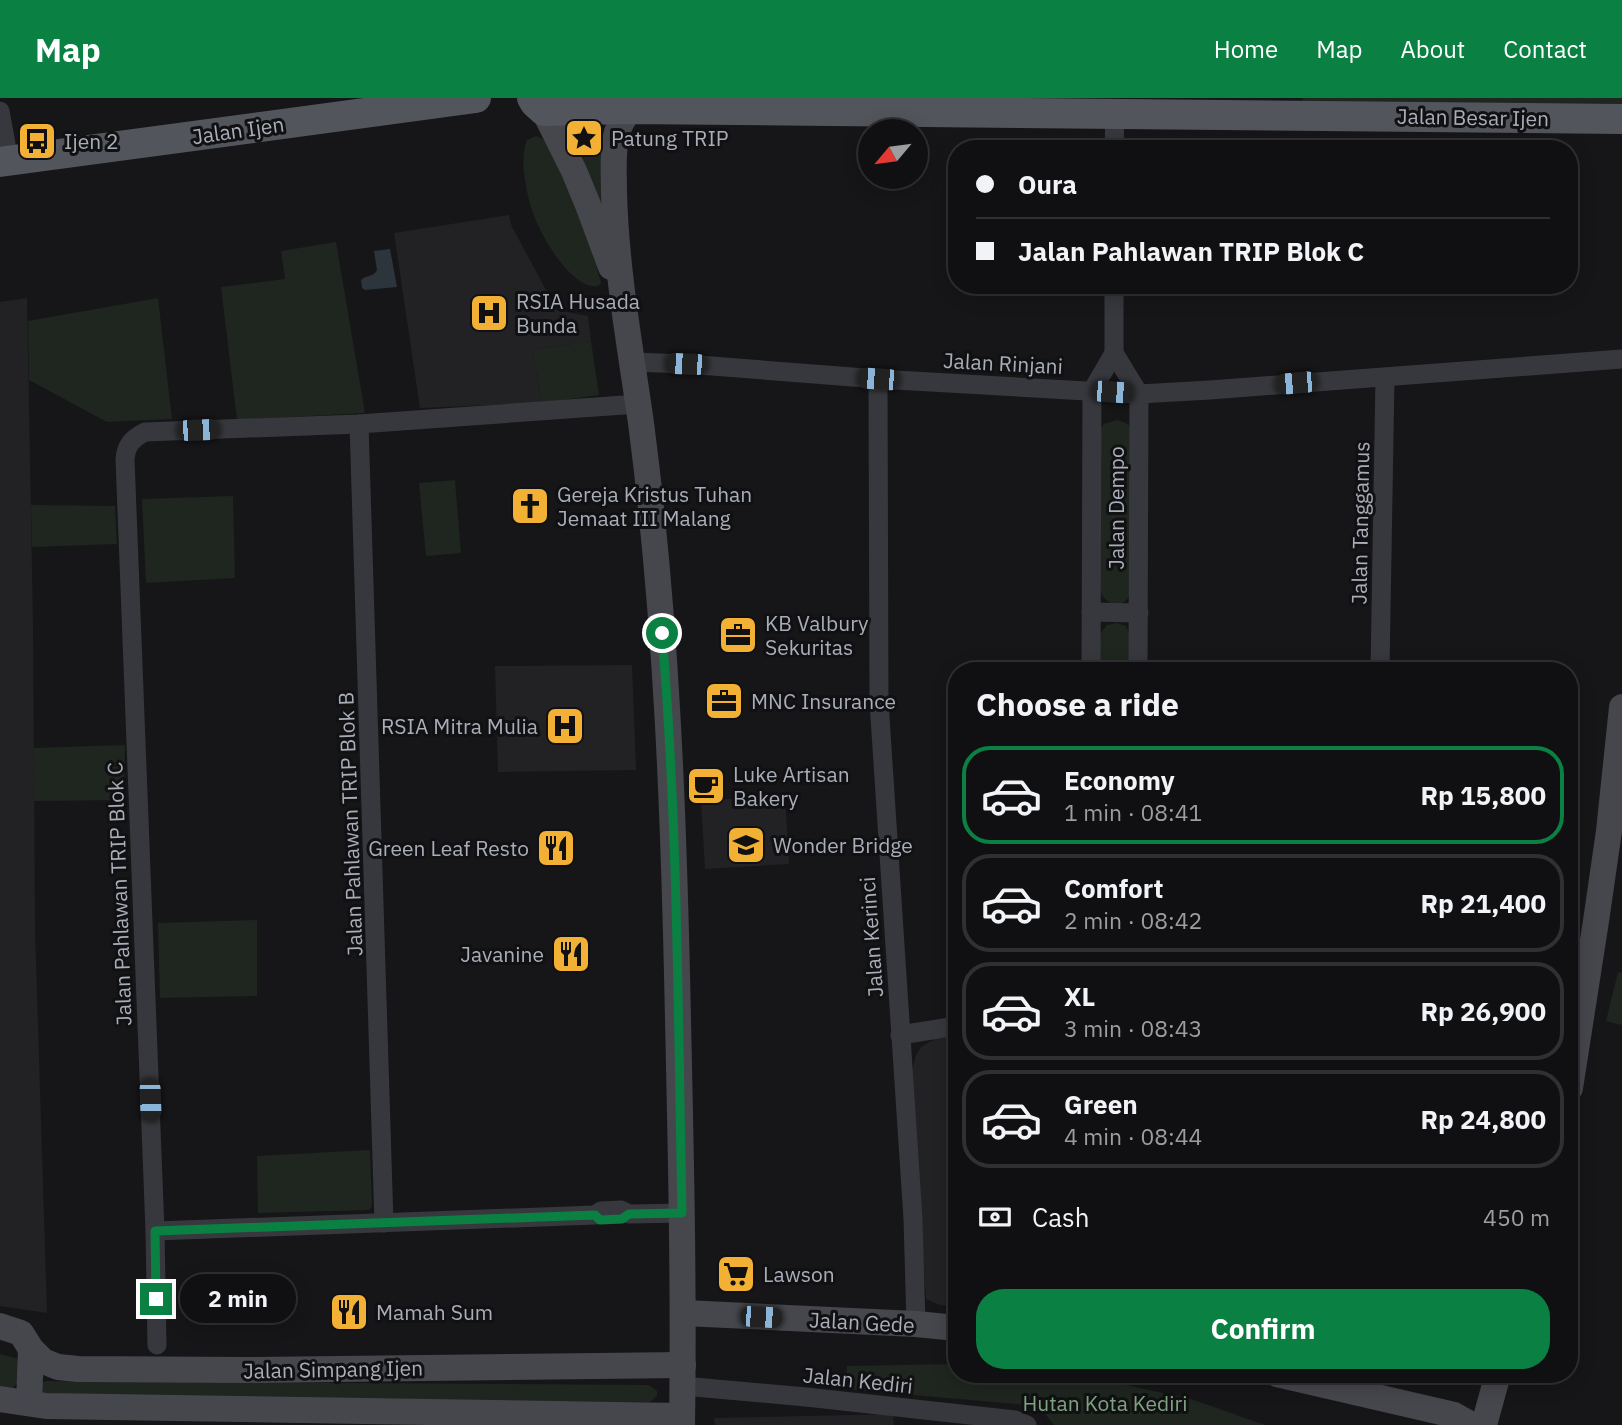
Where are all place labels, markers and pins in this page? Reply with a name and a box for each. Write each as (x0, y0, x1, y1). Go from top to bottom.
place icon: Patung TRIP (563, 117, 605, 159)
bus stop icon: Ijen 2 (16, 120, 58, 162)
place label: Patung TRIP (611, 124, 729, 152)
place label: Ijen 2 (64, 127, 119, 155)
place label: RSIA Husada Bunda (516, 287, 640, 339)
hospital icon: RSIA Husada Bunda (468, 292, 510, 334)
place label: Gereja Kristus Tuhan Jemaat III Malang (557, 480, 752, 532)
church icon: Gereja Kristus Tuhan Jemaat III Malang (509, 485, 551, 527)
place label: KB Valbury Sekuritas (765, 609, 869, 661)
office icon: KB Valbury Sekuritas (717, 614, 759, 656)
office icon: MNC Insurance (703, 680, 745, 722)
place label: MNC Insurance (751, 687, 896, 715)
hospital icon: RSIA Mitra Mulia (544, 705, 586, 747)
place label: RSIA Mitra Mulia (381, 712, 538, 740)
place label: Luke Artisan Bakery (733, 760, 850, 812)
cafe icon: Luke Artisan Bakery (685, 765, 727, 807)
school or university icon: Wonder Bridge (725, 824, 767, 866)
restaurant icon: Green Leaf Resto (535, 827, 577, 869)
place label: Wonder Bridge (773, 831, 913, 859)
place label: Green Leaf Resto (368, 834, 529, 862)
restaurant icon: Javanine (550, 933, 592, 975)
place label: Javanine (460, 940, 544, 968)
supermarket icon: Lawson (715, 1253, 757, 1295)
place label: Lawson (763, 1260, 835, 1288)
restaurant icon: Mamah Sum (328, 1291, 370, 1333)
place label: Mamah Sum (376, 1298, 493, 1326)

